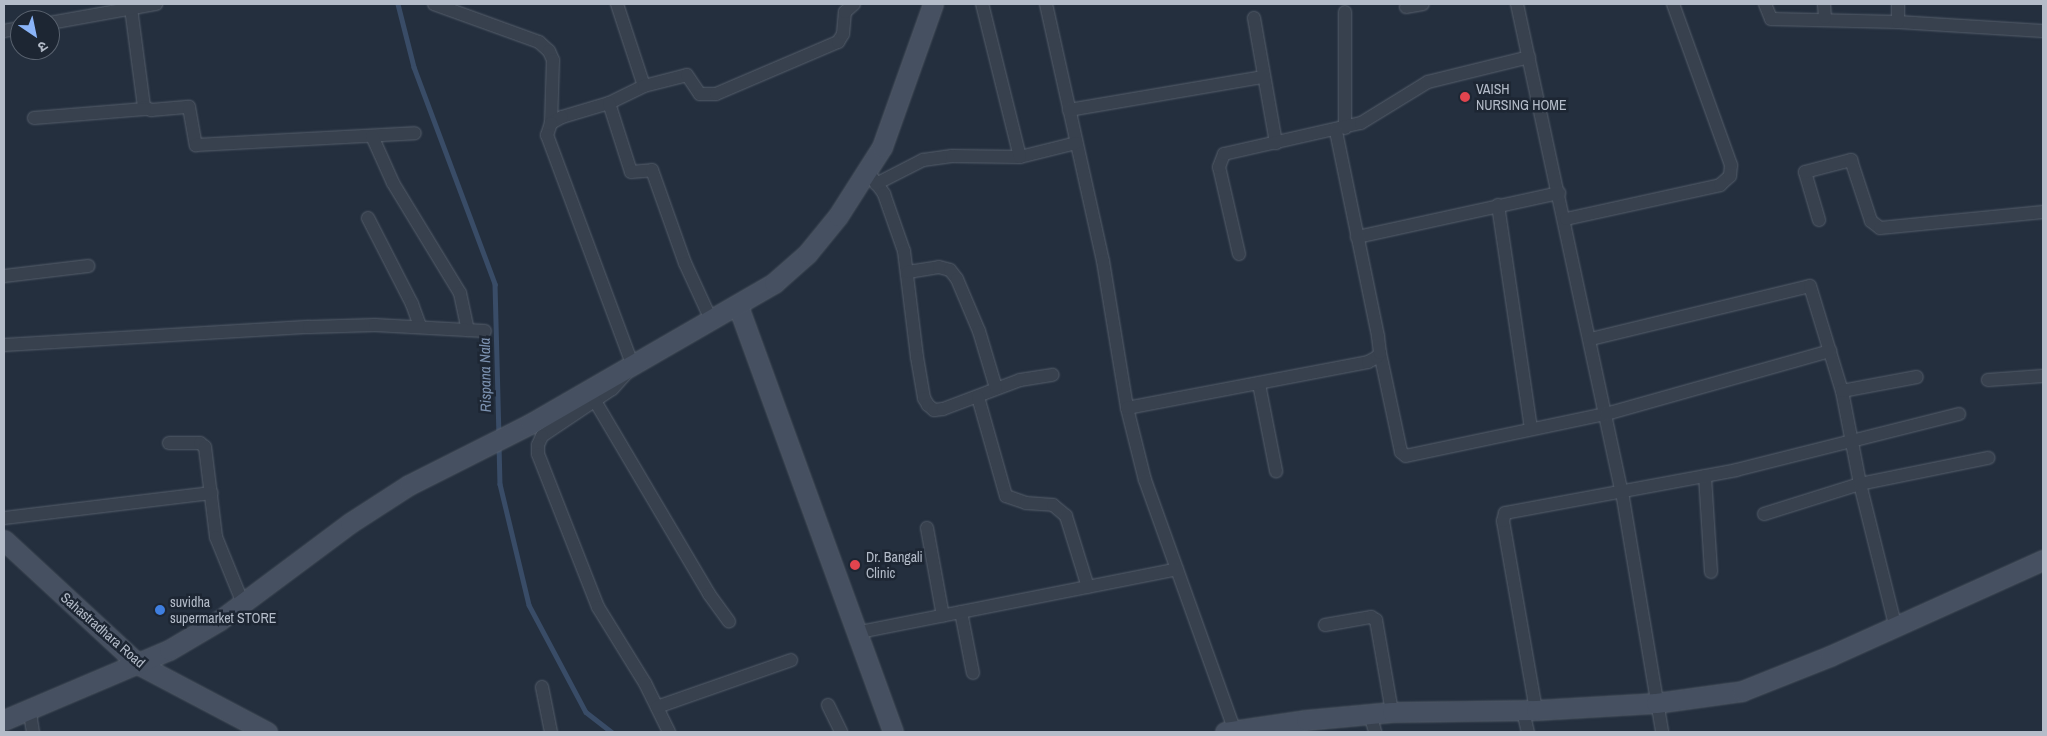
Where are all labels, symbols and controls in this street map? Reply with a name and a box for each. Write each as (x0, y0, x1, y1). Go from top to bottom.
north arrow (10, 10, 60, 60)
text: उ (34, 37, 51, 56)
place label: VAISH NURSING HOME (1476, 81, 1567, 114)
marker: VAISH NURSING HOME (1458, 90, 1472, 104)
water label: Rispana Nala (475, 338, 495, 412)
place label: Dr. Bangali Clinic (866, 549, 923, 582)
marker: Dr. Bangali Clinic (848, 558, 862, 572)
street label: Sahastradhara Road (58, 589, 148, 671)
place label: suvidha supermarket STORE (170, 594, 276, 626)
marker: suvidha supermarket STORE (154, 604, 166, 616)

